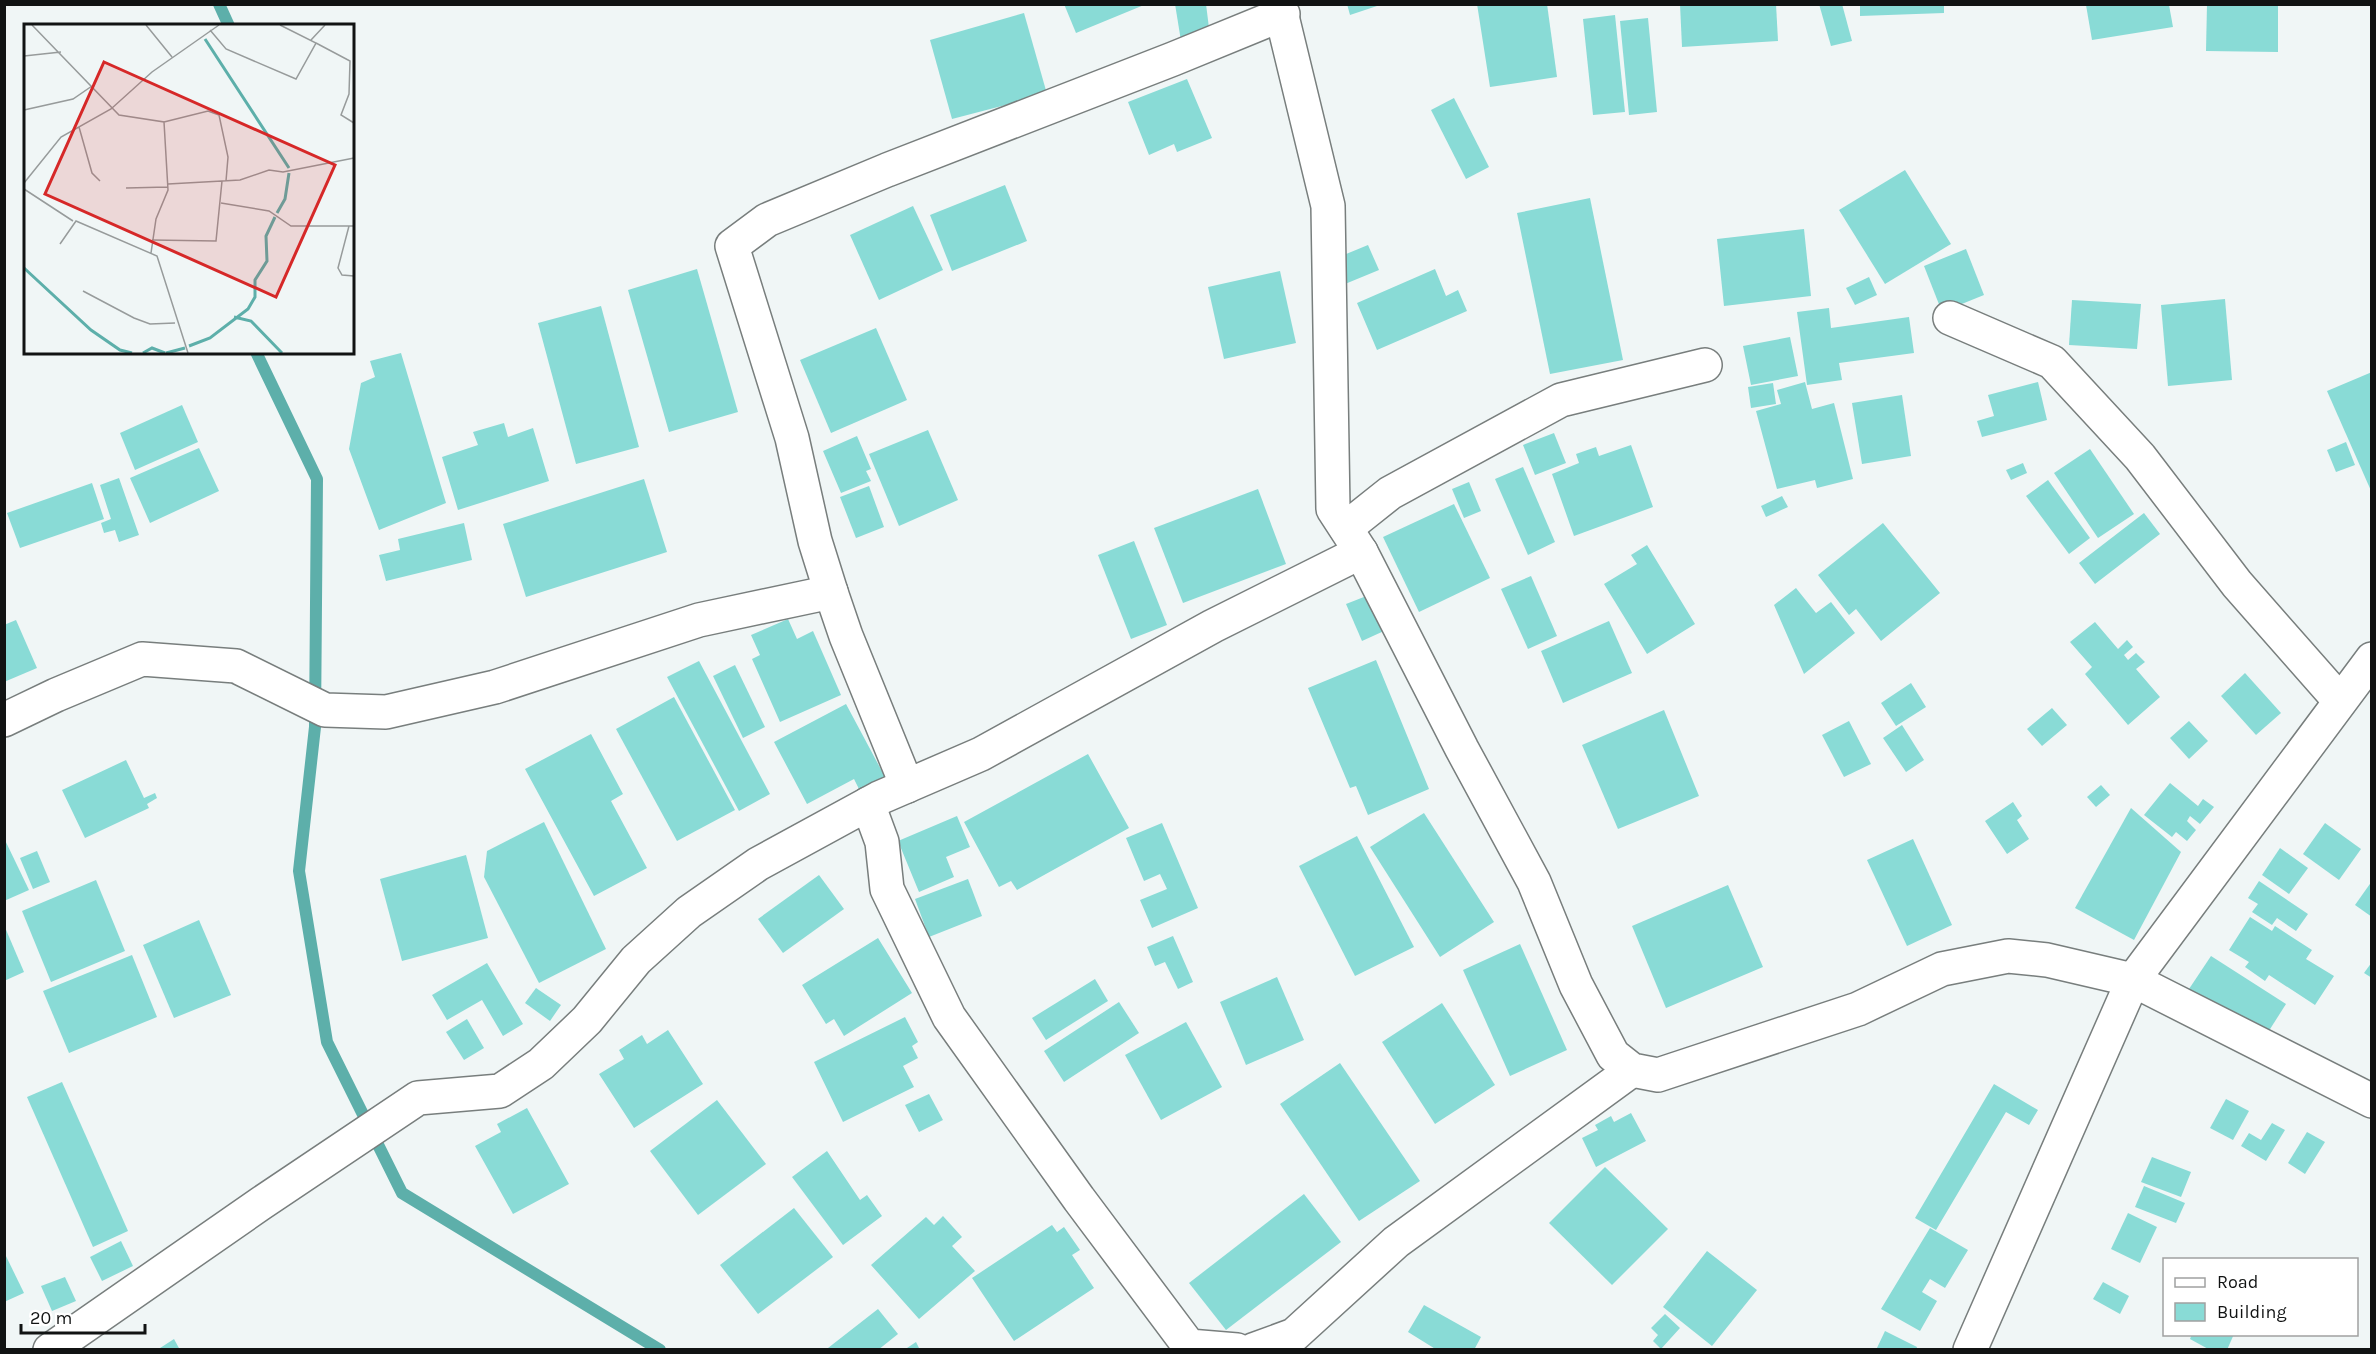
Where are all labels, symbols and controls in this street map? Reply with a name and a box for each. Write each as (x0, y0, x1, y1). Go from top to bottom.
inset map (24, 24, 354, 354)
legend (2163, 1258, 2358, 1336)
text: Road (2217, 1271, 2258, 1293)
scale bar (21, 1297, 146, 1335)
text: Building (2217, 1301, 2287, 1323)
text: 20 m (30, 1307, 72, 1329)

